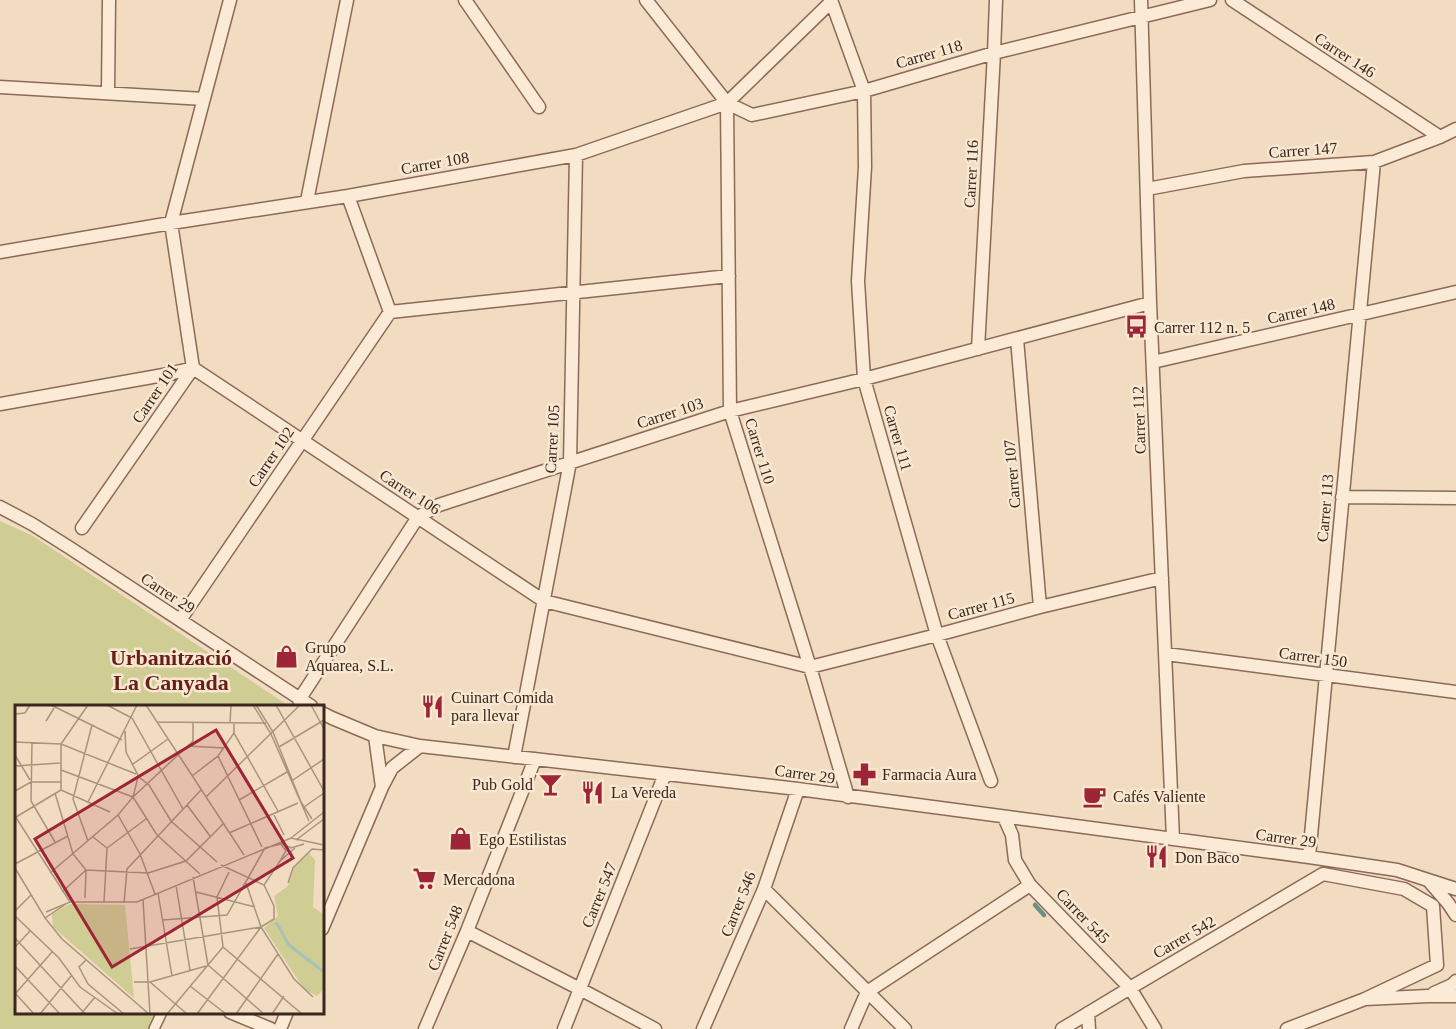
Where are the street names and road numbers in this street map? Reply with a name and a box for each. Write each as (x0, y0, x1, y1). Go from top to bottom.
street label: Carrer 146 (1311, 29, 1379, 81)
street label: Carrer 118 (894, 36, 964, 72)
street label: Carrer 116 (961, 139, 981, 209)
street label: Carrer 147 (1268, 139, 1338, 161)
street label: Carrer 108 (400, 149, 470, 177)
street label: Carrer 148 (1266, 295, 1336, 327)
street label: Carrer 101 (129, 360, 181, 426)
street label: Carrer 112 (1129, 386, 1149, 454)
street label: Carrer 103 (635, 394, 705, 432)
street label: Carrer 111 (881, 403, 915, 473)
street label: Carrer 105 (542, 404, 562, 474)
street label: Carrer 110 (742, 416, 778, 486)
street label: Carrer 102 (245, 424, 297, 490)
street label: Carrer 107 (1001, 439, 1023, 509)
street label: Carrer 106 (376, 466, 444, 518)
street label: Carrer 113 (1314, 473, 1336, 543)
street label: Carrer 29 (138, 569, 198, 617)
street label: Carrer 115 (946, 589, 1016, 623)
street label: Carrer 150 (1278, 644, 1348, 670)
street label: Carrer 29 (774, 761, 836, 787)
street label: Carrer 29 (1255, 825, 1317, 851)
street label: Carrer 547 (578, 860, 620, 930)
street label: Carrer 546 (717, 869, 759, 939)
street label: Carrer 545 (1053, 885, 1113, 947)
street label: Carrer 548 (424, 903, 466, 973)
street label: Carrer 542 (1150, 912, 1218, 962)

